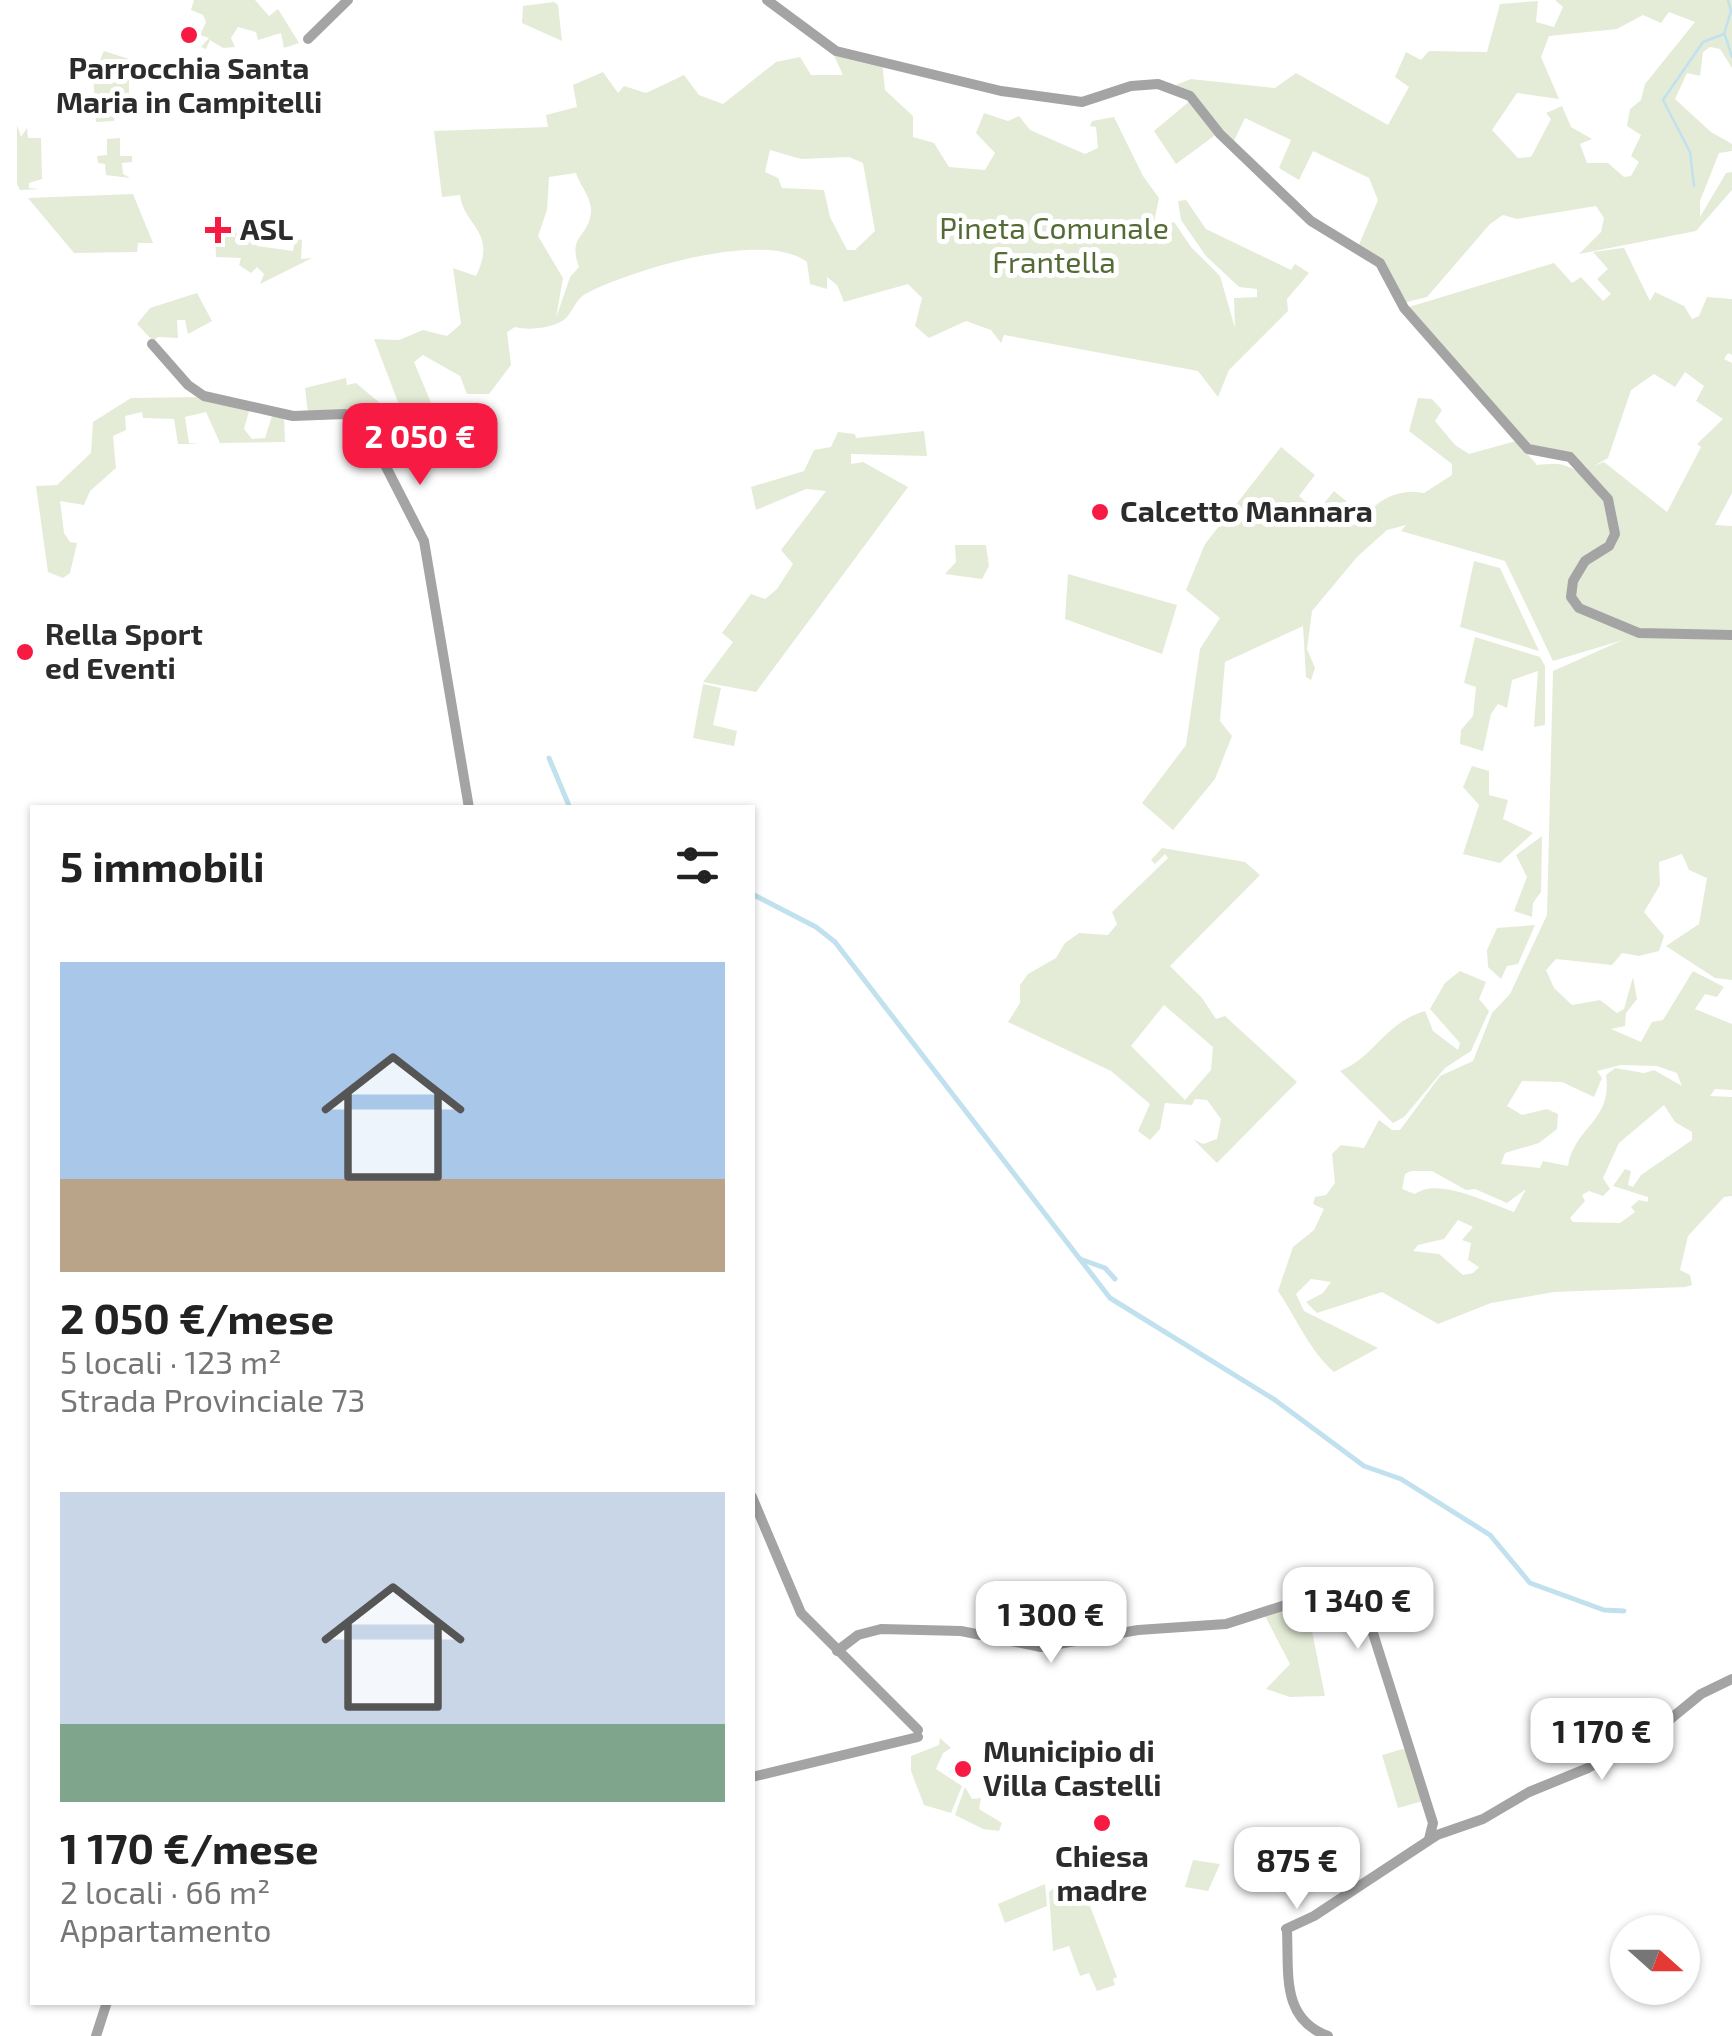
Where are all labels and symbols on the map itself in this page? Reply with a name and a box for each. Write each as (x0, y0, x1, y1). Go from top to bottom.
marker: Parrocchia Santa Maria in Campitelli (178, 24, 200, 46)
place label: Parrocchia Santa Maria in Campitelli (56, 49, 322, 119)
park label: Pineta Comunale Frantella (939, 209, 1169, 279)
place label: ASL (240, 210, 293, 246)
marker: ASL (205, 217, 231, 243)
pin: 2 050 € (328, 403, 512, 488)
place label: Calcetto Mannara (1120, 492, 1373, 528)
marker: Calcetto Mannara (1089, 501, 1111, 523)
place label: Rella Sport ed Eventi (45, 615, 203, 685)
marker: Rella Sport ed Eventi (14, 641, 36, 663)
pin: 1 340 € (1266, 1567, 1450, 1652)
pin: 1 300 € (959, 1581, 1143, 1666)
pin: 1 170 € (1510, 1698, 1694, 1783)
place label: Municipio di Villa Castelli (983, 1732, 1162, 1802)
marker: Municipio di Villa Castelli (952, 1758, 974, 1780)
marker: Chiesa madre (1091, 1812, 1113, 1834)
pin: 875 € (1227, 1827, 1367, 1912)
place label: Chiesa madre (1055, 1837, 1149, 1907)
north arrow (1610, 1915, 1700, 2005)

